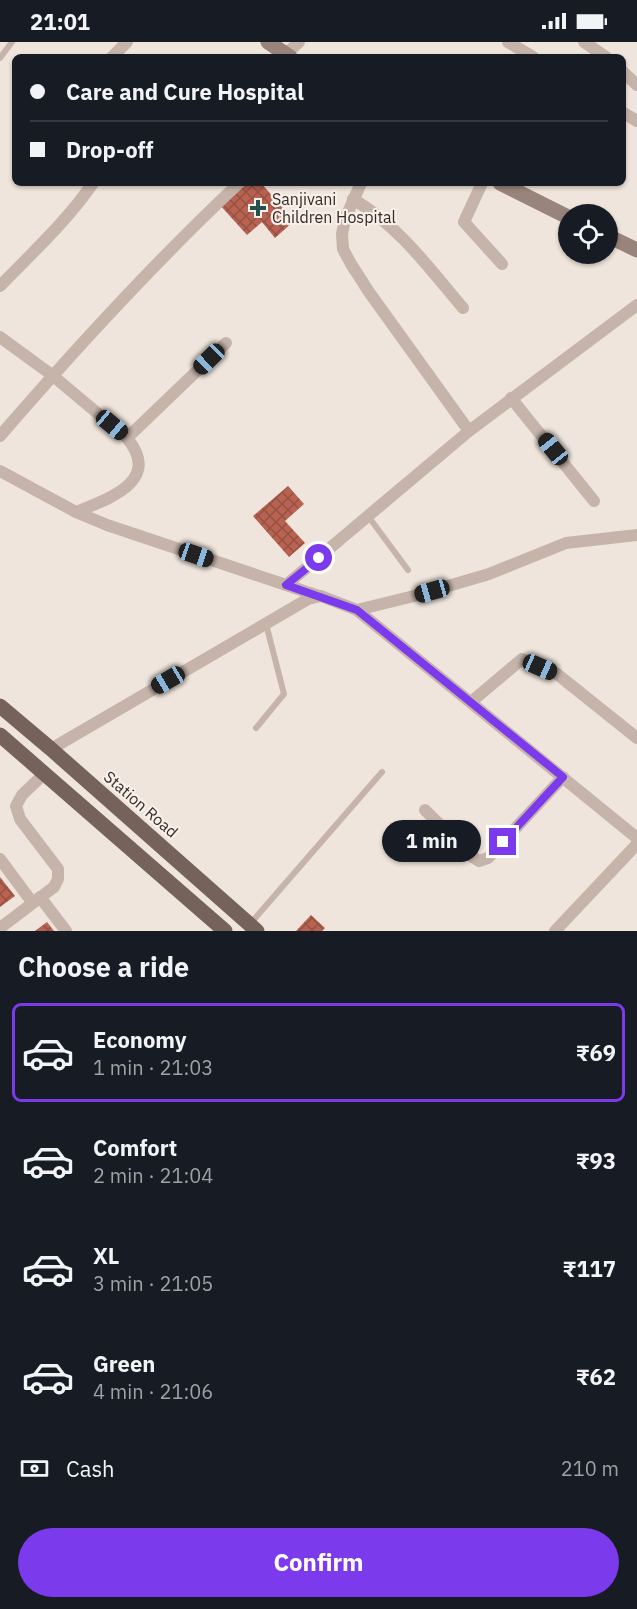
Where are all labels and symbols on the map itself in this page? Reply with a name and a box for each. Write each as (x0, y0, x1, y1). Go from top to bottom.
place label: Sanjivani Children Hospital (272, 189, 396, 227)
marker: Sanjivani Children Hospital (249, 199, 267, 217)
car (190, 340, 228, 378)
car (92, 407, 132, 443)
car (535, 429, 571, 469)
car (176, 541, 216, 569)
route start (305, 544, 332, 571)
car (412, 577, 452, 605)
car (520, 651, 560, 683)
car (148, 663, 188, 697)
street label: Station Road (100, 766, 182, 842)
callout: 1 min (383, 821, 482, 863)
route end (489, 828, 516, 855)

